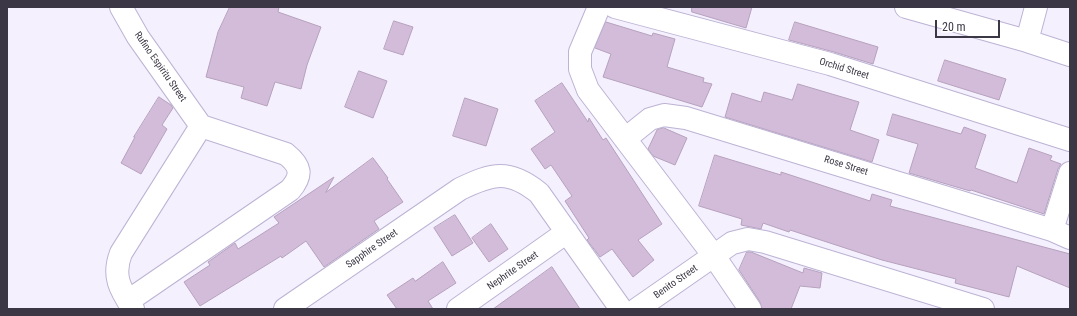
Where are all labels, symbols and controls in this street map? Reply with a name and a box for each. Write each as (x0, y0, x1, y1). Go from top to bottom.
scale bar (937, 12, 1002, 38)
text: 20 m (942, 20, 966, 34)
street label: Rufino Espiritu Street (131, 30, 189, 104)
street label: Orchid Street (818, 56, 870, 82)
street label: Rose Street (823, 154, 869, 178)
street label: Sapphire Street (344, 227, 400, 271)
street label: Nephrite Street (485, 249, 541, 293)
street label: Benito Street (652, 262, 700, 302)

